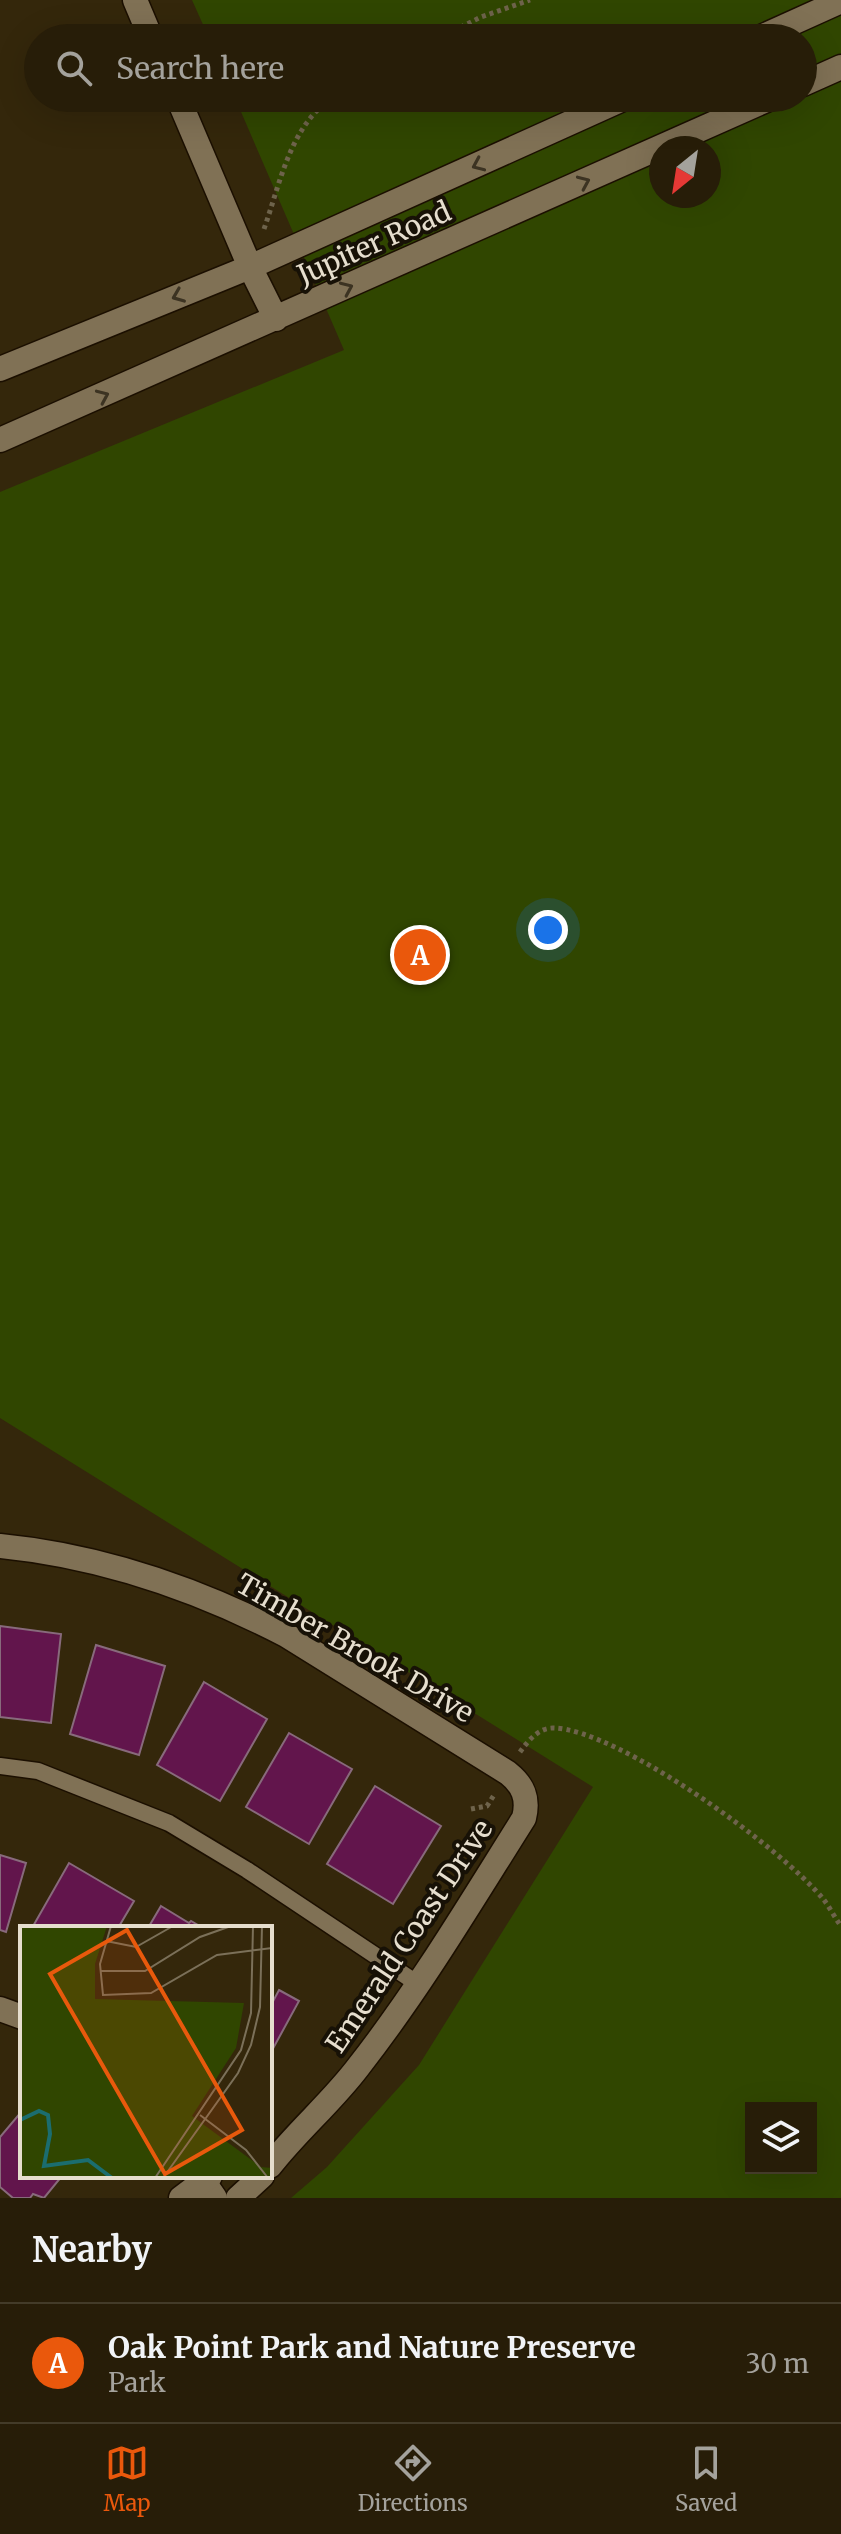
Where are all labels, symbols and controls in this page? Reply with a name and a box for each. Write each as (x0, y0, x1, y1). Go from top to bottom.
search box (24, 24, 817, 112)
icon: search (52, 46, 96, 90)
text: Search here (116, 49, 284, 87)
north arrow (649, 136, 721, 208)
one-way arrow (471, 155, 486, 171)
one-way arrow (576, 175, 590, 191)
street label: Jupiter Road (291, 193, 457, 293)
one-way arrow (339, 281, 353, 297)
one-way arrow (172, 287, 186, 303)
one-way arrow (95, 389, 109, 405)
your location (528, 910, 568, 950)
pin: A (394, 925, 446, 985)
street label: Timber Brook Drive (230, 1565, 480, 1731)
street label: Emerald Coast Drive (318, 1813, 500, 2059)
inset map (20, 1926, 272, 2178)
map controls (745, 2102, 817, 2174)
button: layers (745, 2102, 817, 2174)
text: Nearby (32, 2229, 152, 2271)
text: Oak Point Park and Nature Preserve (108, 2328, 636, 2366)
text: A (49, 2347, 67, 2380)
text: 30 m (746, 2347, 809, 2380)
text: Park (108, 2366, 166, 2399)
tab: Map (104, 2441, 151, 2517)
tab: Directions (358, 2441, 468, 2517)
tab: Saved (675, 2441, 737, 2517)

